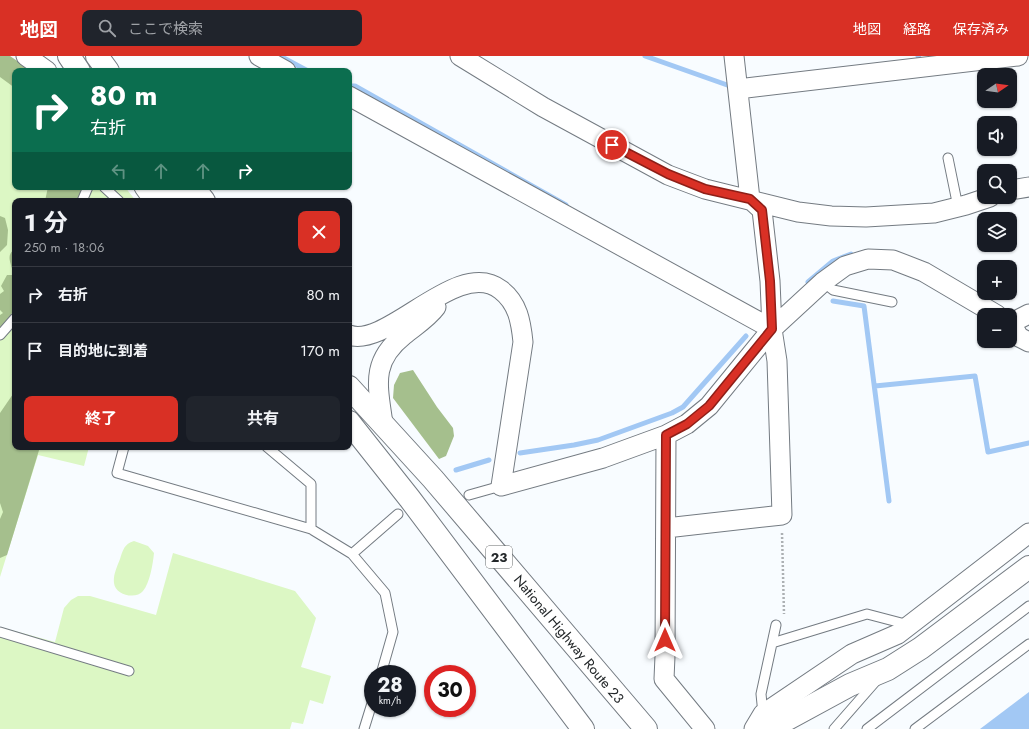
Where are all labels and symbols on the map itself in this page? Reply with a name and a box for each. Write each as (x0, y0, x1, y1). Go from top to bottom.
north arrow (977, 68, 1017, 108)
pin (595, 128, 629, 162)
road number: 23 (486, 546, 512, 568)
street label: National Highway Route 23 (509, 570, 629, 708)
position arrow (644, 619, 686, 661)
speed limit sign: 30 (424, 665, 476, 717)

